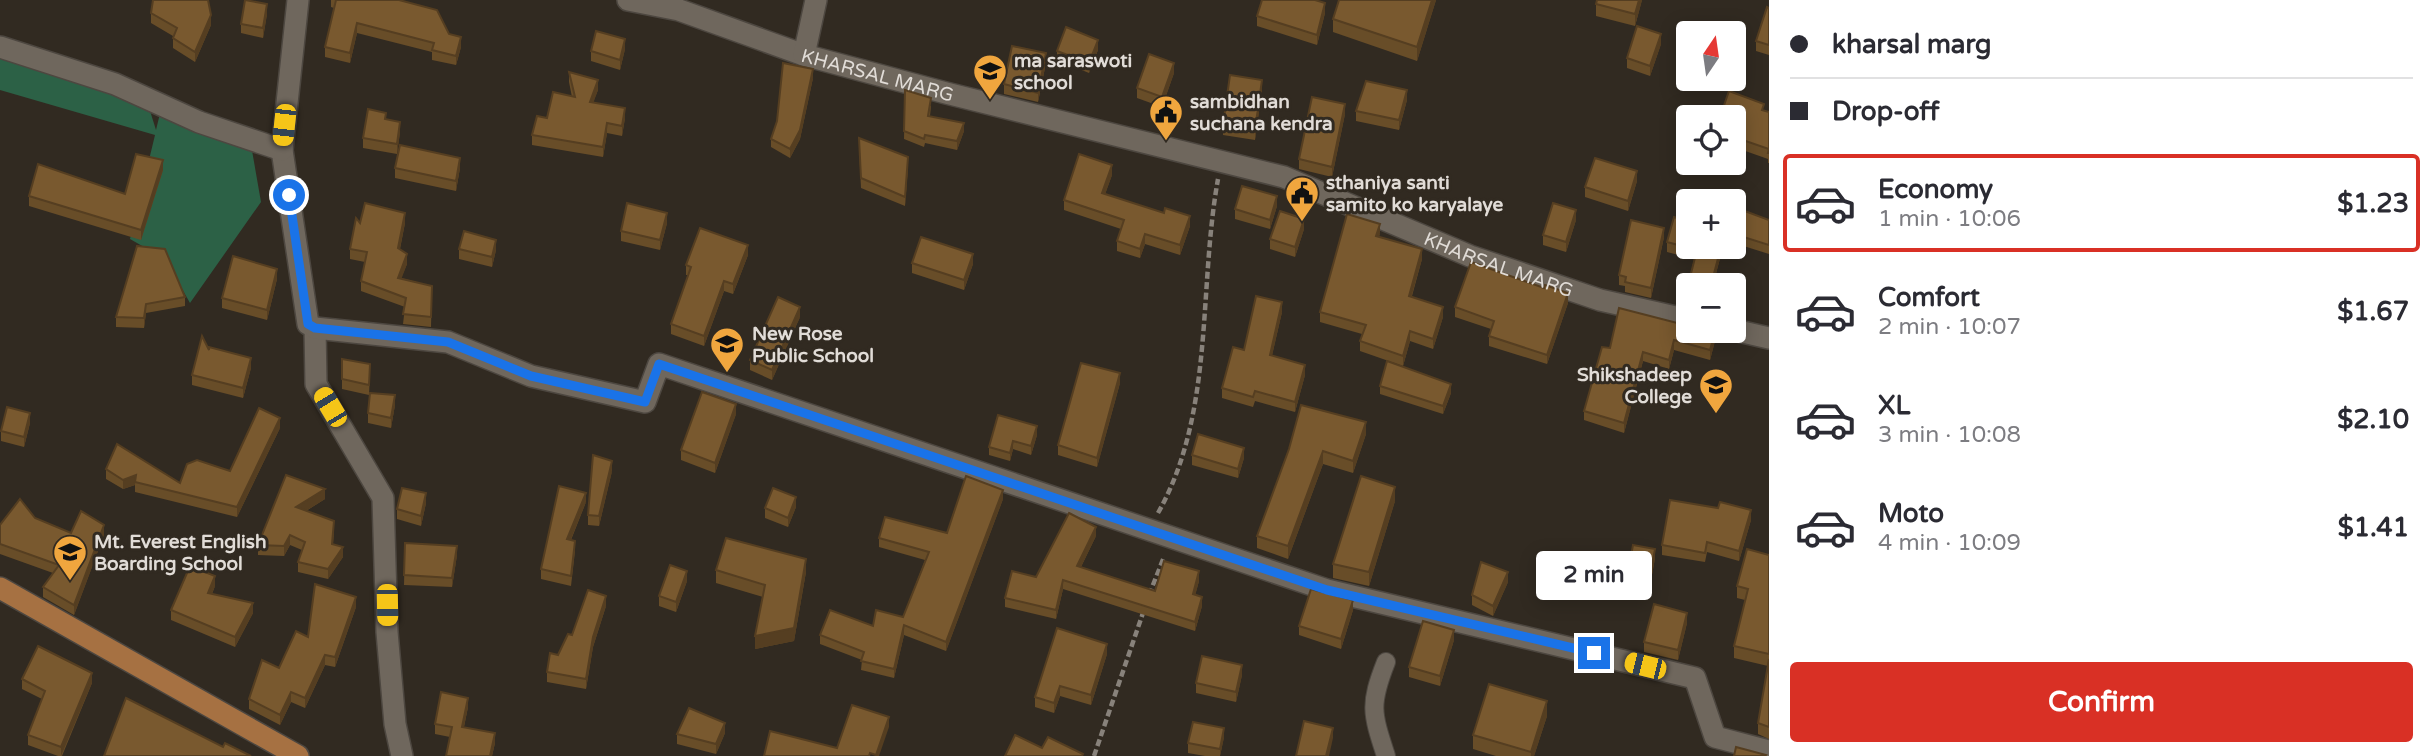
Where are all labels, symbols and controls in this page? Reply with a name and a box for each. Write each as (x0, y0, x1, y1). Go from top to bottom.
north arrow (1676, 21, 1746, 91)
map controls (1676, 21, 1746, 343)
text: kharsal marg (1832, 29, 1991, 60)
street label: KHARSAL MARG (799, 45, 956, 107)
place label: ma saraswoti school (1014, 50, 1132, 94)
school or university icon: ma saraswoti school (971, 52, 1009, 101)
place label: sambidhan suchana kendra (1190, 91, 1333, 135)
public building icon: sambidhan suchana kendra (1147, 93, 1185, 142)
text: Drop-off (1832, 96, 1939, 127)
car (272, 103, 297, 147)
button: locate (1676, 105, 1746, 175)
place label: sthaniya santi samito ko karyalaye (1326, 172, 1503, 217)
icon: car (1794, 172, 1857, 235)
public building icon: sthaniya santi samito ko karyalaye (1283, 174, 1321, 223)
text: Economy (1878, 174, 1993, 205)
route start (273, 179, 305, 211)
text: $1.23 (2337, 188, 2409, 219)
button: + (1676, 189, 1746, 259)
text: 1 min · 10:06 (1878, 205, 2021, 233)
street label: KHARSAL MARG (1420, 228, 1576, 302)
button: − (1676, 273, 1746, 343)
icon: car (1794, 280, 1857, 343)
text: Comfort (1878, 282, 1980, 313)
text: $1.67 (2337, 296, 2409, 327)
text: 2 min · 10:07 (1878, 313, 2021, 341)
place label: New Rose Public School (752, 323, 874, 367)
school or university icon: New Rose Public School (708, 325, 746, 374)
place label: Shikshadeep College (1577, 364, 1692, 409)
school or university icon: Shikshadeep College (1697, 366, 1735, 415)
car (311, 384, 350, 430)
icon: car (1794, 388, 1857, 451)
text: XL (1878, 390, 1910, 421)
text: $2.10 (2337, 404, 2409, 435)
text: 3 min · 10:08 (1878, 421, 2021, 449)
icon: car (1794, 496, 1857, 559)
text: Moto (1878, 498, 1944, 529)
text: $1.41 (2338, 512, 2409, 543)
text: 4 min · 10:09 (1878, 529, 2021, 557)
place label: Mt. Everest English Boarding School (94, 531, 266, 576)
school or university icon: Mt. Everest English Boarding School (51, 533, 89, 582)
callout: 2 min (1536, 552, 1652, 600)
text: 2 min (1563, 561, 1625, 589)
car (377, 584, 398, 626)
route end (1578, 637, 1610, 669)
car (1623, 651, 1668, 681)
button: Confirm (1790, 662, 2413, 742)

